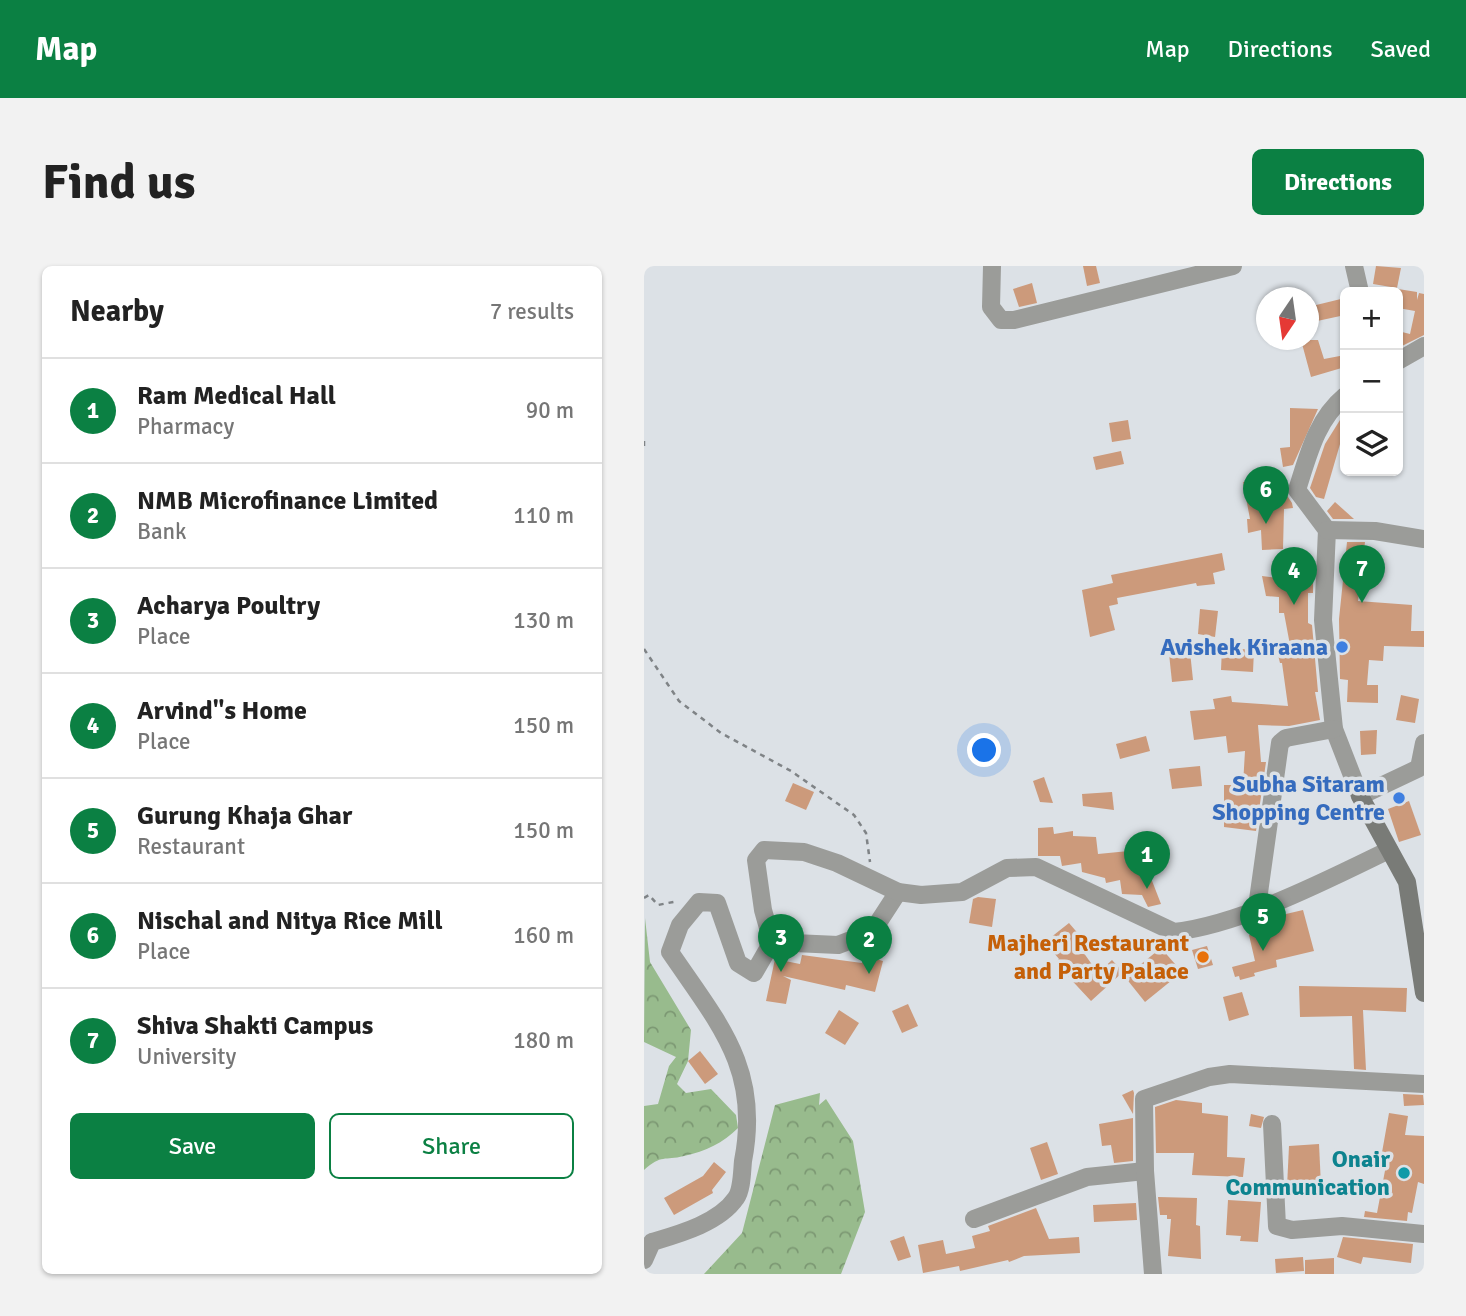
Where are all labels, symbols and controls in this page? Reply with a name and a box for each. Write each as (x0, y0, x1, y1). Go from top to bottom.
text: Map (35, 29, 97, 70)
text: Map (1145, 34, 1190, 64)
text: Directions (1228, 34, 1333, 64)
text: Saved (1371, 34, 1431, 64)
button: Directions (1252, 149, 1424, 215)
text: Find us (42, 152, 195, 212)
north arrow (1256, 287, 1319, 350)
map controls (1340, 287, 1403, 476)
button: + (1340, 287, 1403, 350)
text: Nearby (70, 293, 164, 330)
text: 7 results (490, 297, 574, 326)
button: − (1340, 350, 1403, 413)
text: Ram Medical Hall (137, 380, 336, 412)
text: 1 (87, 396, 99, 425)
text: 90 m (526, 396, 574, 425)
text: Pharmacy (137, 412, 234, 441)
button: layers (1340, 413, 1403, 476)
pin: 6 (1243, 466, 1289, 524)
text: NMB Microfinance Limited (137, 485, 438, 517)
text: 2 (87, 501, 99, 530)
text: 110 m (513, 501, 574, 530)
text: Bank (137, 517, 187, 546)
pin: 7 (1339, 545, 1385, 603)
pin: 4 (1271, 547, 1317, 605)
text: Acharya Poultry (137, 590, 320, 622)
text: 3 (87, 606, 99, 635)
text: 130 m (513, 606, 574, 635)
text: Place (137, 622, 191, 651)
place label: Avishek Kiraana (1160, 632, 1328, 662)
marker: Avishek Kiraana (1334, 639, 1350, 655)
text: Arvind"s Home (137, 695, 307, 727)
text: 4 (87, 711, 99, 740)
text: 150 m (513, 711, 574, 740)
text: Place (137, 727, 191, 756)
your location (967, 733, 1001, 767)
place label: Subha Sitaram Shopping Centre (1212, 769, 1385, 827)
marker: Subha Sitaram Shopping Centre (1391, 790, 1407, 806)
text: Gurung Khaja Ghar (137, 800, 352, 832)
text: 5 (87, 816, 99, 845)
text: 150 m (513, 816, 574, 845)
pin: 1 (1124, 831, 1170, 889)
text: Restaurant (137, 832, 245, 861)
pin: 5 (1240, 893, 1286, 951)
text: Nischal and Nitya Rice Mill (137, 905, 443, 937)
pin: 3 (758, 914, 804, 972)
pin: 2 (846, 916, 892, 974)
text: 6 (87, 921, 99, 950)
text: 160 m (513, 921, 574, 950)
place label: Majheri Restaurant and Party Palace (987, 928, 1189, 986)
text: Place (137, 937, 191, 966)
marker: Majheri Restaurant and Party Palace (1195, 949, 1211, 965)
text: Shiva Shakti Campus (137, 1010, 373, 1042)
text: 7 (87, 1026, 99, 1055)
text: 180 m (513, 1026, 574, 1055)
text: University (137, 1042, 236, 1071)
button: Save (70, 1113, 315, 1179)
button: Share (329, 1113, 574, 1179)
place label: Onair Communication (1225, 1144, 1390, 1202)
marker: Onair Communication (1396, 1165, 1412, 1181)

